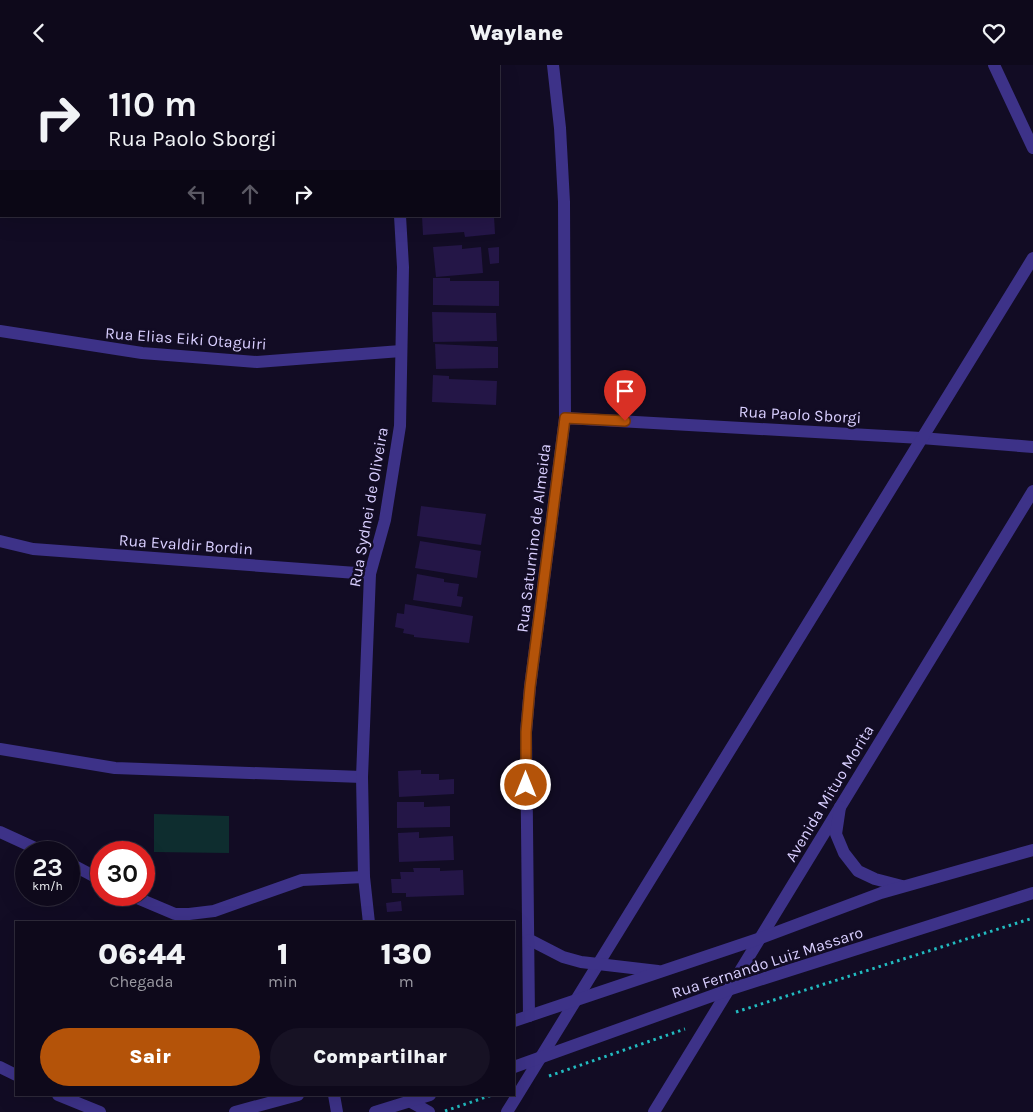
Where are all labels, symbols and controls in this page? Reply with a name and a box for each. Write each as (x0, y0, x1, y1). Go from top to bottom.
icon: back (25, 19, 53, 47)
icon: heart (980, 19, 1008, 47)
text: Waylane (470, 20, 563, 46)
text: 110 m (108, 84, 197, 125)
icon: right (25, 85, 90, 150)
text: Rua Paolo Sborgi (108, 126, 277, 152)
icon: left (183, 180, 211, 208)
icon: ahead (236, 180, 264, 208)
icon: right (289, 180, 317, 208)
street label: Rua Elias Eiki Otaguiri (105, 323, 267, 354)
pin (604, 370, 646, 421)
icon: arrive (611, 377, 639, 405)
street label: Rua Paolo Sborgi (738, 402, 862, 427)
street label: Rua Sydnei de Oliveira (345, 426, 392, 588)
street label: Rua Saturnino de Almeida (512, 443, 555, 634)
street label: Rua Evaldir Bordin (118, 530, 254, 559)
street label: Avenida Mituo Morita (781, 722, 878, 865)
position arrow (499, 758, 551, 810)
speed limit sign: 30 (90, 841, 155, 906)
text: 23 (32, 853, 63, 882)
text: km/h (32, 879, 63, 893)
street label: Rua Fernando Luiz Massaro (669, 923, 865, 1002)
text: 06:44 (98, 936, 185, 972)
text: 1 (277, 936, 288, 972)
text: 130 (381, 936, 432, 972)
text: Chegada (110, 972, 173, 991)
text: min (268, 972, 297, 991)
text: m (399, 972, 414, 991)
button: Sair (40, 1028, 260, 1086)
button: Compartilhar (270, 1028, 490, 1086)

